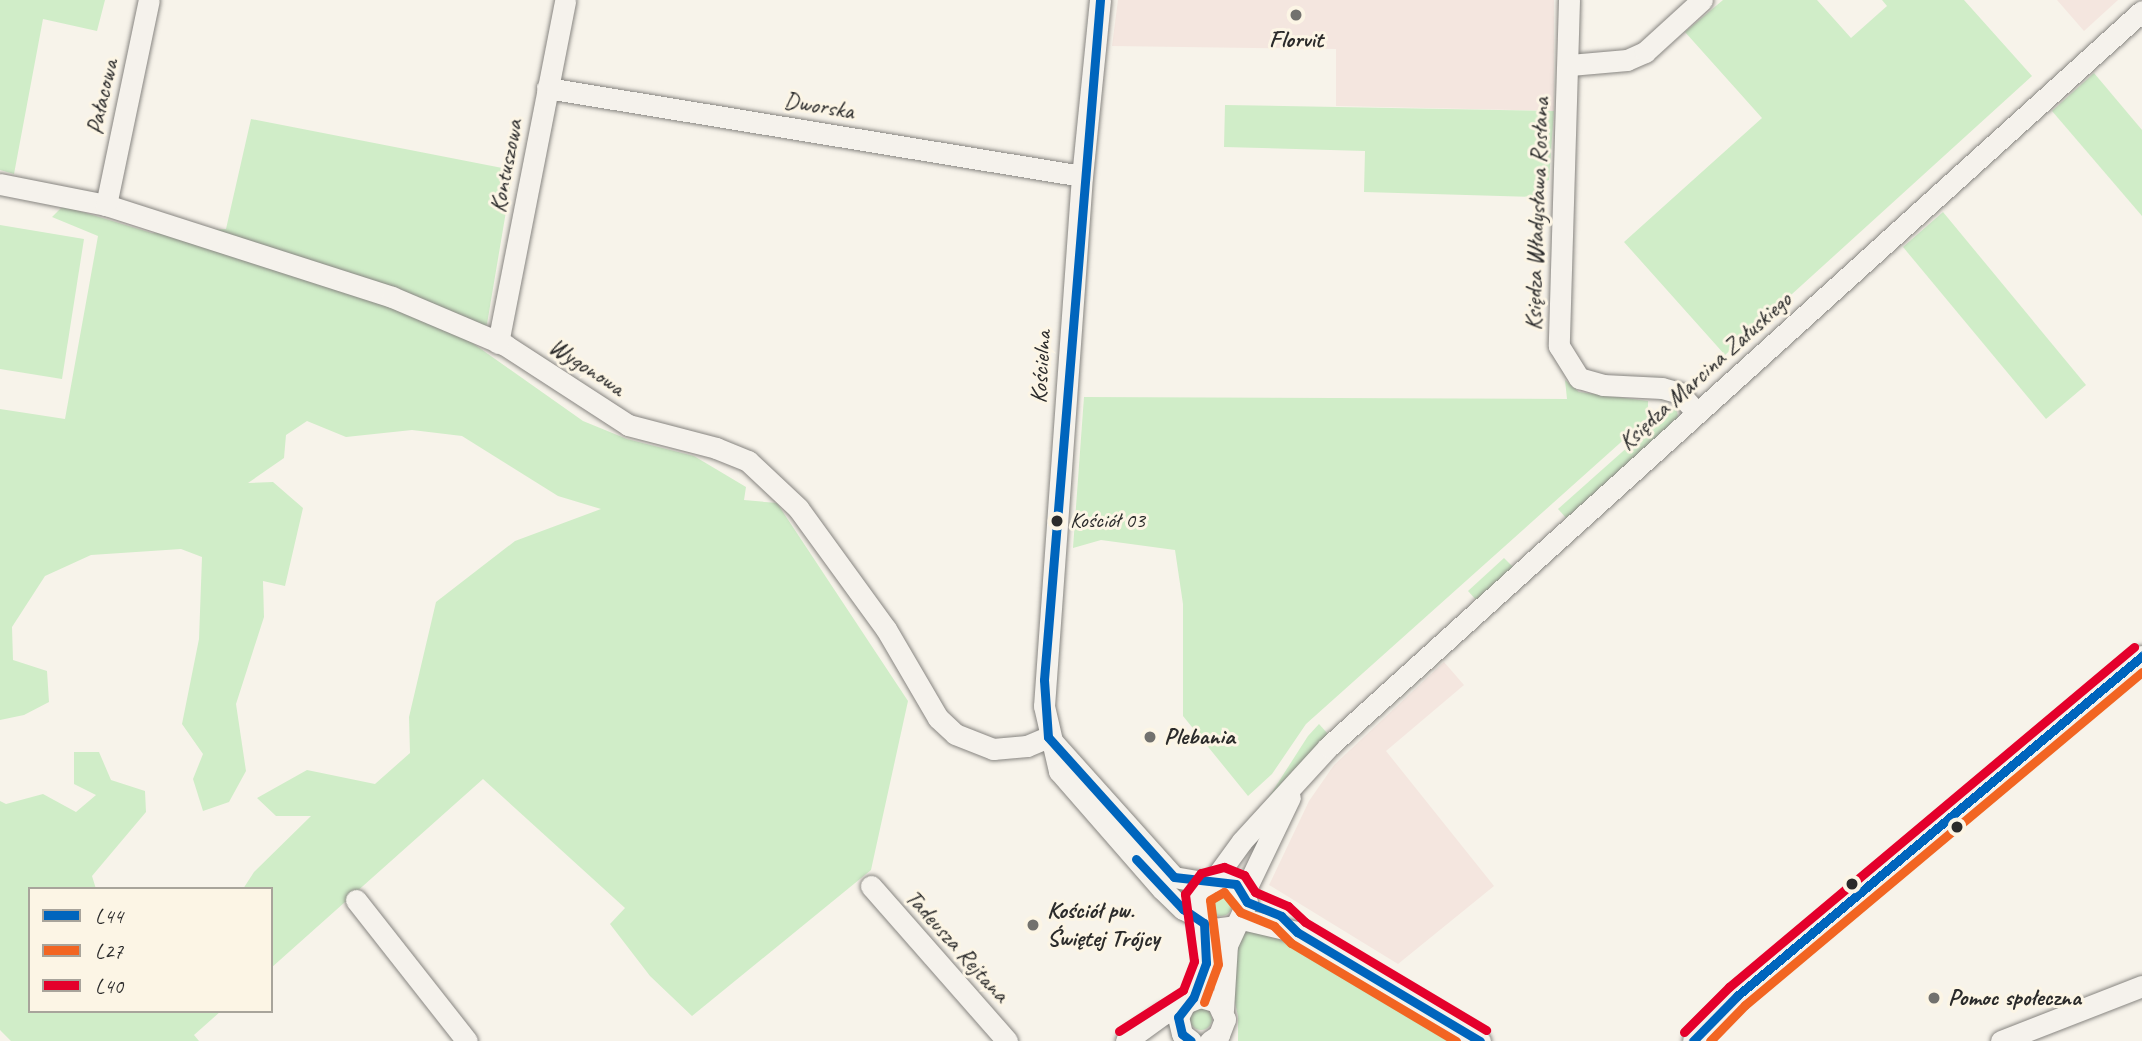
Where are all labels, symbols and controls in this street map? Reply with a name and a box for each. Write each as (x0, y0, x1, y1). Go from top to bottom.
marker: Florvit (1288, 7, 1304, 23)
place label: Florvit (1269, 26, 1323, 54)
street label: Pałacowa (80, 57, 124, 137)
street label: Dworska (782, 86, 856, 126)
street label: Księdza Władysława Rosłana (1519, 97, 1555, 331)
street label: Kontuszowa (483, 117, 529, 215)
street label: Księdza Marcina Załuskiego (1612, 286, 1798, 456)
street label: Kościelna (1024, 330, 1058, 404)
street label: Wygonowa (544, 332, 630, 402)
place label: Kościół 03 (1070, 508, 1145, 534)
marker: Kościół 03 (1050, 514, 1064, 528)
place label: Plebania (1164, 723, 1235, 751)
marker: Plebania (1142, 729, 1158, 745)
unlabelled marker (1950, 820, 1964, 834)
unlabelled marker (1845, 877, 1859, 891)
street label: Tadeusza Rejtana (899, 884, 1015, 1008)
legend (28, 887, 273, 1013)
place label: Kościół pw. Świętej Trójcy (1047, 897, 1159, 953)
text: L44 (95, 903, 123, 929)
marker: Kościół pw. Świętej Trójcy (1025, 917, 1041, 933)
text: L27 (95, 938, 123, 964)
text: L40 (95, 973, 123, 999)
place label: Pomoc społeczna (1948, 984, 2081, 1012)
marker: Pomoc społeczna (1926, 990, 1942, 1006)

